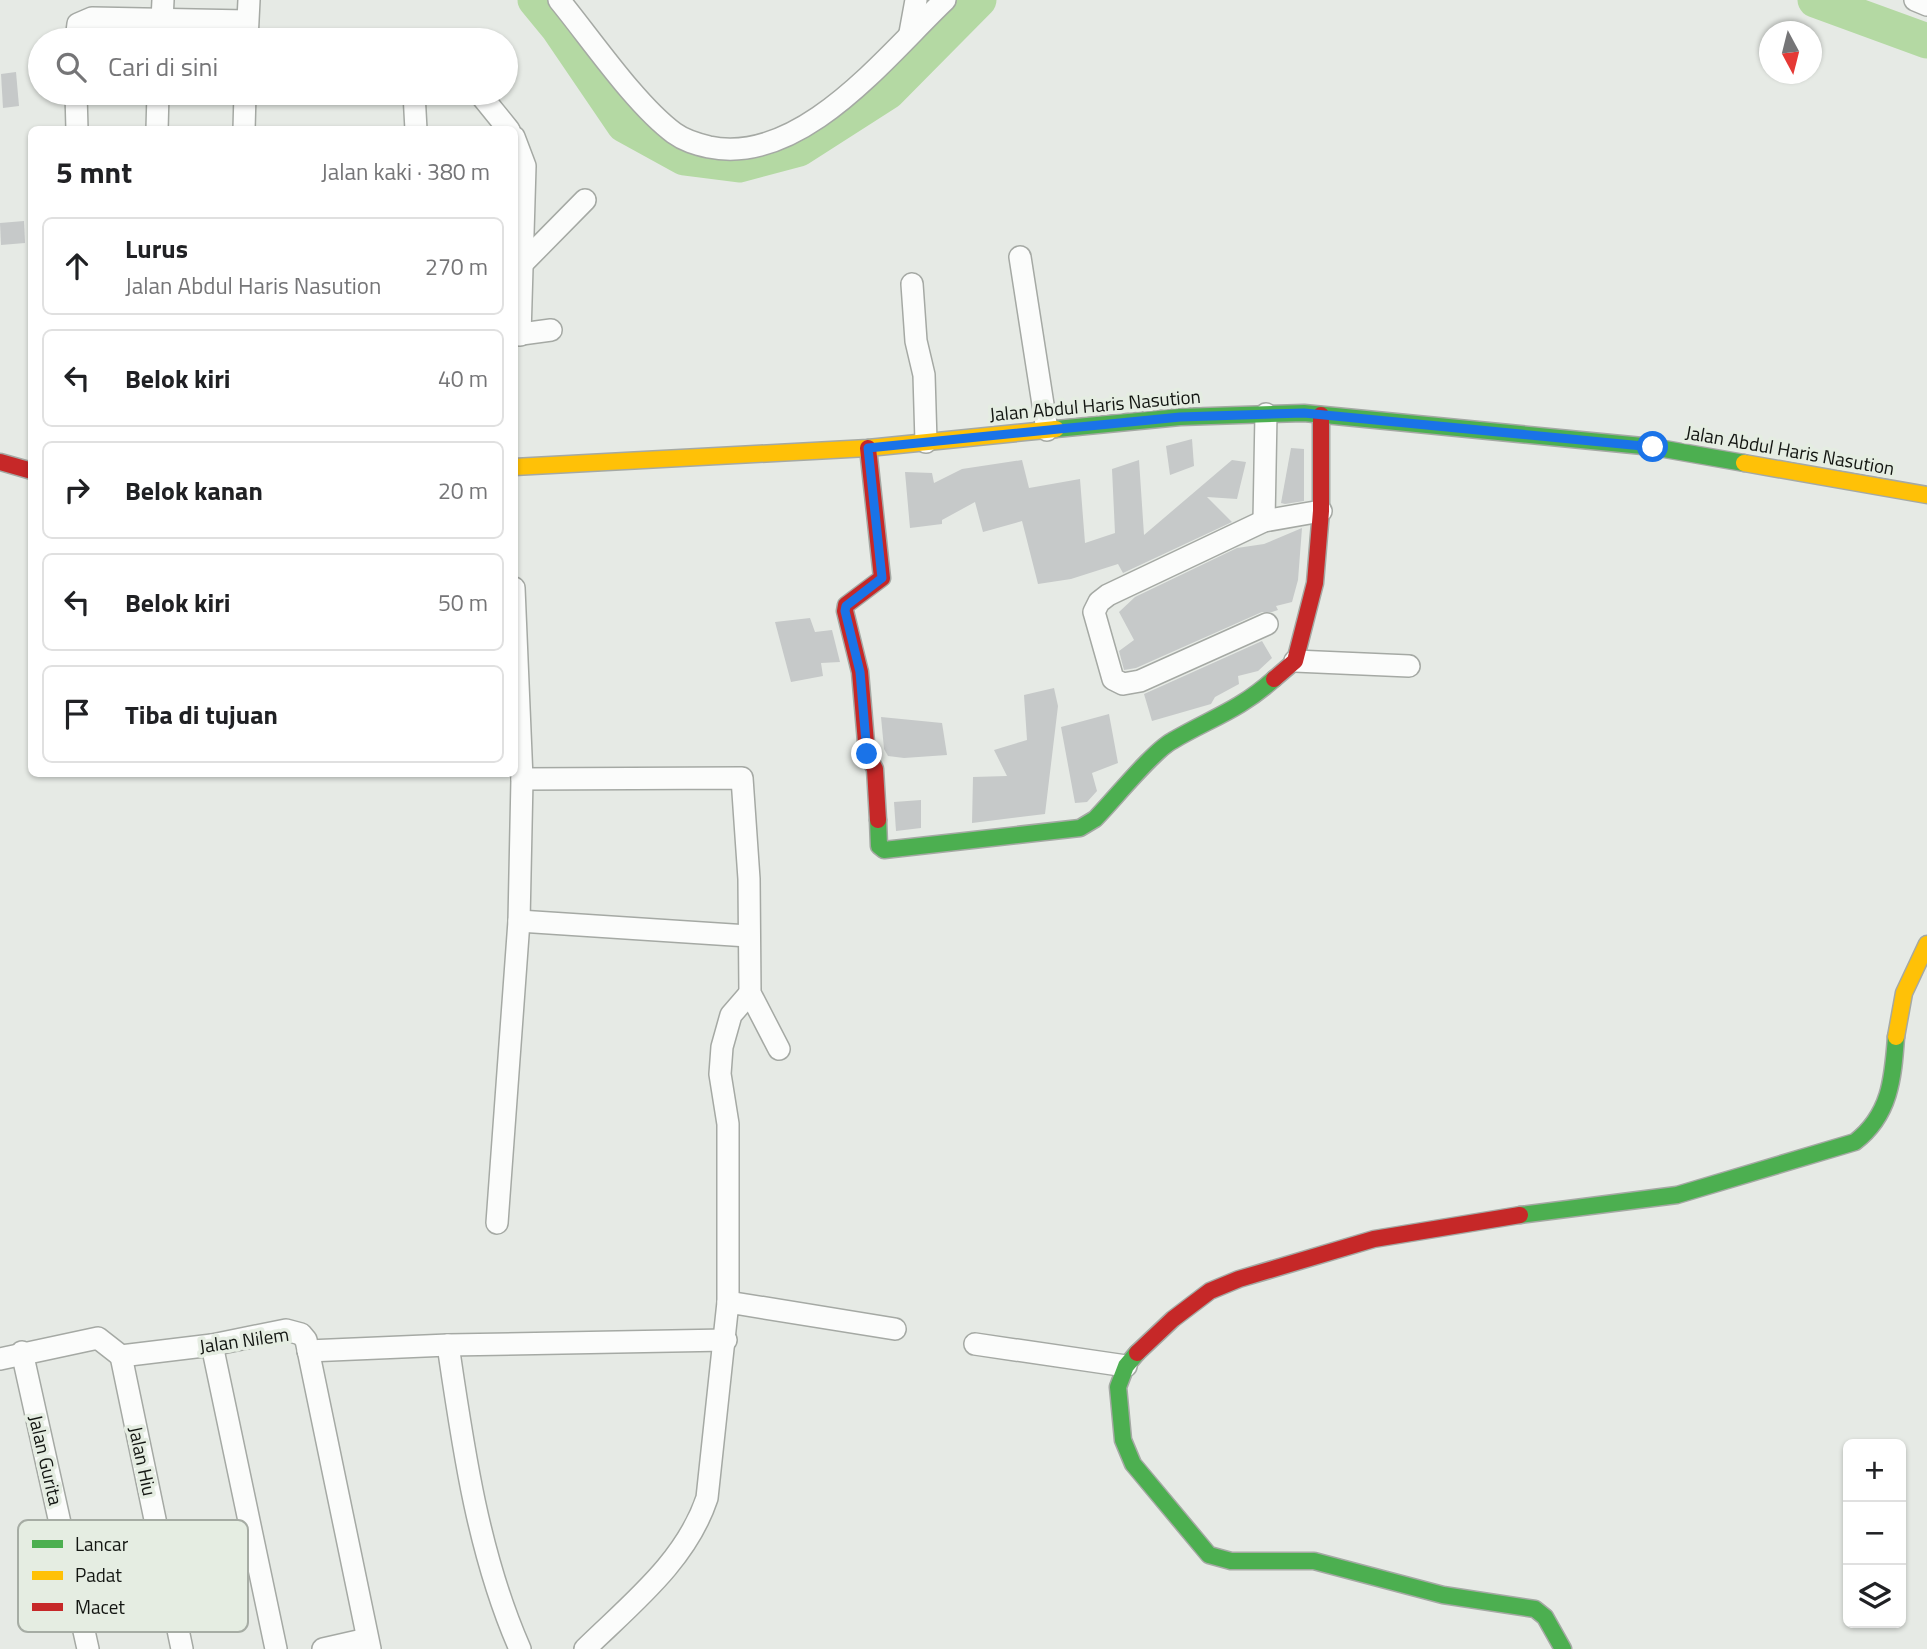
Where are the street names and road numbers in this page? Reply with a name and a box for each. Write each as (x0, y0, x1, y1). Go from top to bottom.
street label: Jalan Abdul Haris Nasution (988, 381, 1202, 428)
street label: Jalan Abdul Haris Nasution (1683, 417, 1897, 482)
street label: Jalan Nilem (197, 1319, 291, 1360)
street label: Jalan Gurita (22, 1412, 71, 1508)
street label: Jalan Hiu (122, 1423, 165, 1498)

